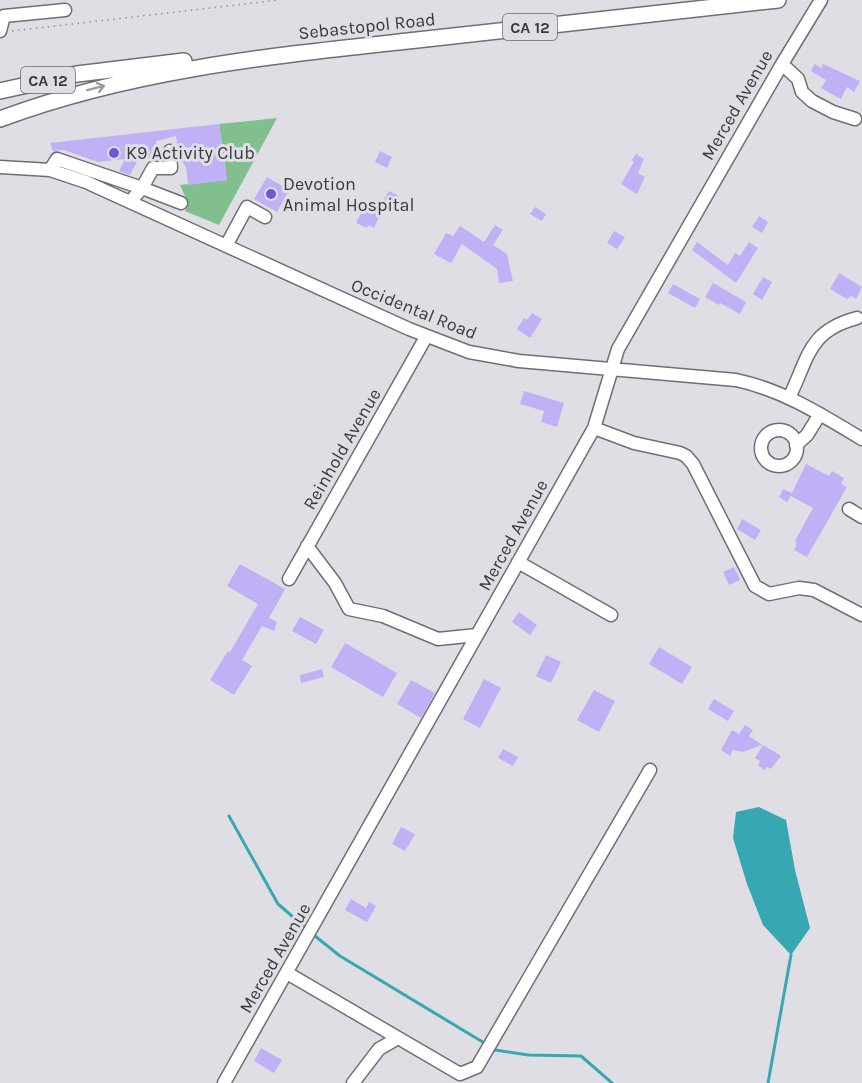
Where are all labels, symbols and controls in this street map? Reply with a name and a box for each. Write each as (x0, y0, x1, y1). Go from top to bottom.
street label: Sebastopol Road (297, 8, 437, 44)
road number: CA 12 (503, 14, 557, 40)
street label: Merced Avenue (697, 46, 777, 164)
road number: CA 12 (21, 67, 75, 93)
one-way arrow (86, 82, 105, 94)
place label: K9 Activity Club (126, 142, 255, 164)
marker: K9 Activity Club (107, 146, 121, 160)
place label: Devotion Animal Hospital (283, 173, 415, 216)
marker: Devotion Animal Hospital (264, 187, 278, 201)
street label: Occidental Road (348, 274, 480, 344)
street label: Reinhold Avenue (298, 384, 386, 514)
street label: Merced Avenue (473, 476, 553, 594)
street label: Merced Avenue (235, 899, 315, 1017)

